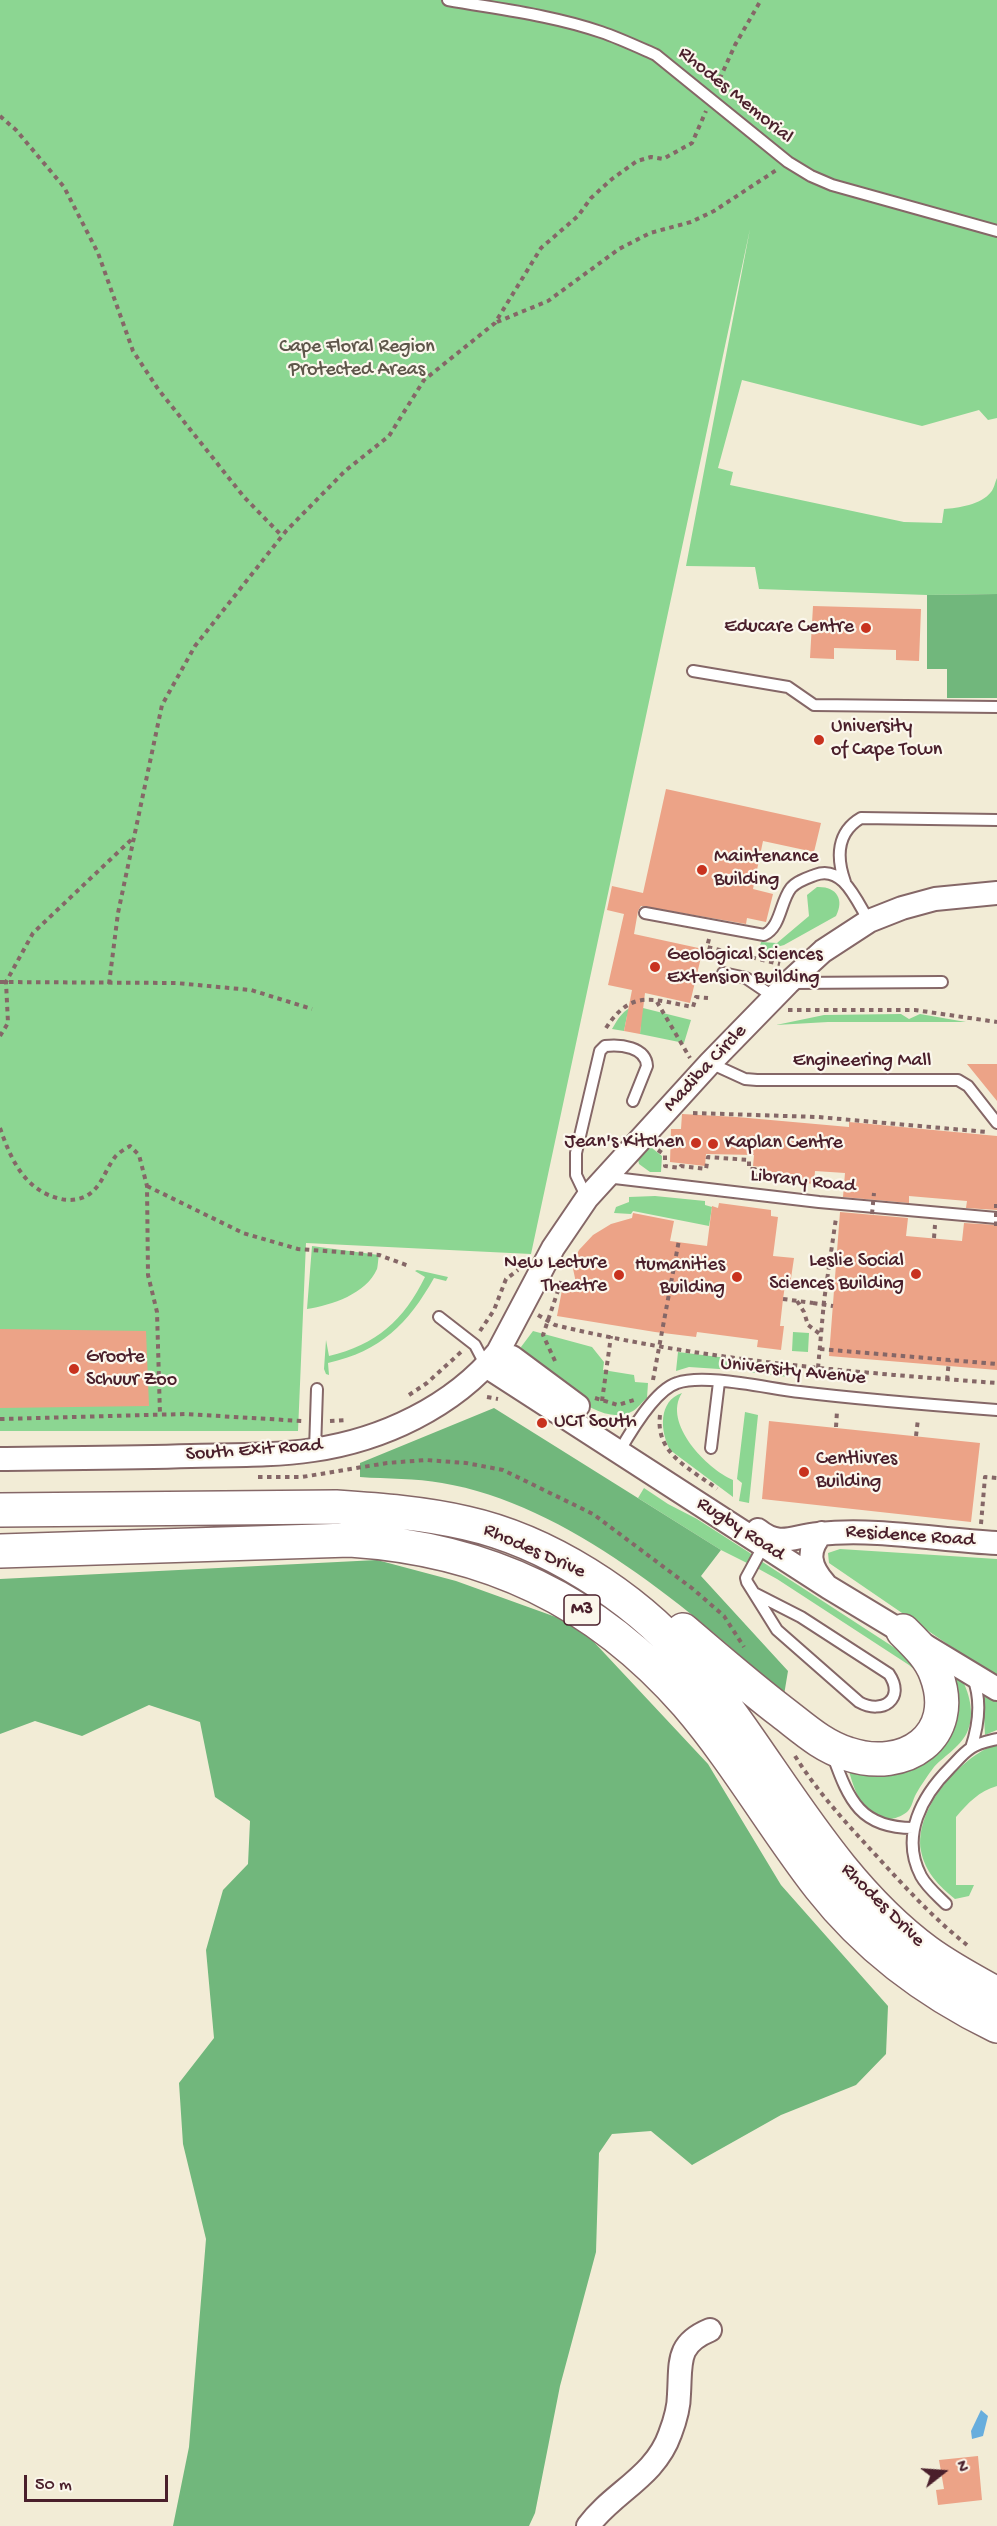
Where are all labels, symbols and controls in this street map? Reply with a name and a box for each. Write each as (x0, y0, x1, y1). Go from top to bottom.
street label: Rhodes Memorial (672, 42, 798, 150)
park label: Cape Floral Region Protected Areas (279, 336, 435, 383)
place label: Educare Centre (724, 616, 854, 640)
marker: Educare Centre (859, 621, 873, 635)
place label: University of Cape Town (831, 716, 942, 763)
marker: University of Cape Town (812, 733, 826, 747)
place label: Maintenance Building (714, 846, 819, 893)
marker: Maintenance Building (695, 863, 709, 877)
place label: Geological Sciences Extension Building (667, 944, 823, 991)
marker: Geological Sciences Extension Building (648, 960, 662, 974)
street label: Madiba Circle (659, 1020, 753, 1118)
street label: Engineering Mall (793, 1050, 931, 1074)
place label: Jean's Kitchen (564, 1131, 684, 1155)
place label: Kaplan Centre (725, 1132, 843, 1156)
marker: Jean's Kitchen (689, 1136, 703, 1150)
marker: Kaplan Centre (706, 1137, 720, 1151)
street label: Library Road (749, 1165, 857, 1199)
place label: Leslie Social Sciences Building (769, 1250, 904, 1297)
place label: New Lecture Theatre (504, 1252, 607, 1299)
place label: Humanities Building (635, 1254, 725, 1301)
marker: Leslie Social Sciences Building (909, 1267, 923, 1281)
marker: New Lecture Theatre (612, 1268, 626, 1282)
marker: Humanities Building (730, 1270, 744, 1284)
place label: Groote Schuur Zoo (86, 1346, 177, 1393)
street label: University Avenue (719, 1352, 867, 1392)
marker: Groote Schuur Zoo (67, 1362, 81, 1376)
place label: UCT South (554, 1411, 637, 1435)
marker: UCT South (535, 1416, 549, 1430)
street label: South Exit Road (185, 1434, 323, 1468)
place label: Centlivres Building (816, 1448, 897, 1495)
marker: Centlivres Building (797, 1465, 811, 1479)
street label: Rugby Road (692, 1493, 788, 1567)
street label: Rhodes Drive (479, 1519, 589, 1585)
street label: Residence Road (845, 1521, 975, 1553)
road number: M3 (564, 1595, 600, 1625)
street label: Rhodes Drive (835, 1859, 929, 1953)
north arrow (913, 2442, 973, 2502)
text: N (950, 2459, 971, 2474)
scale bar (27, 2463, 171, 2501)
text: 50 m (35, 2475, 72, 2496)

